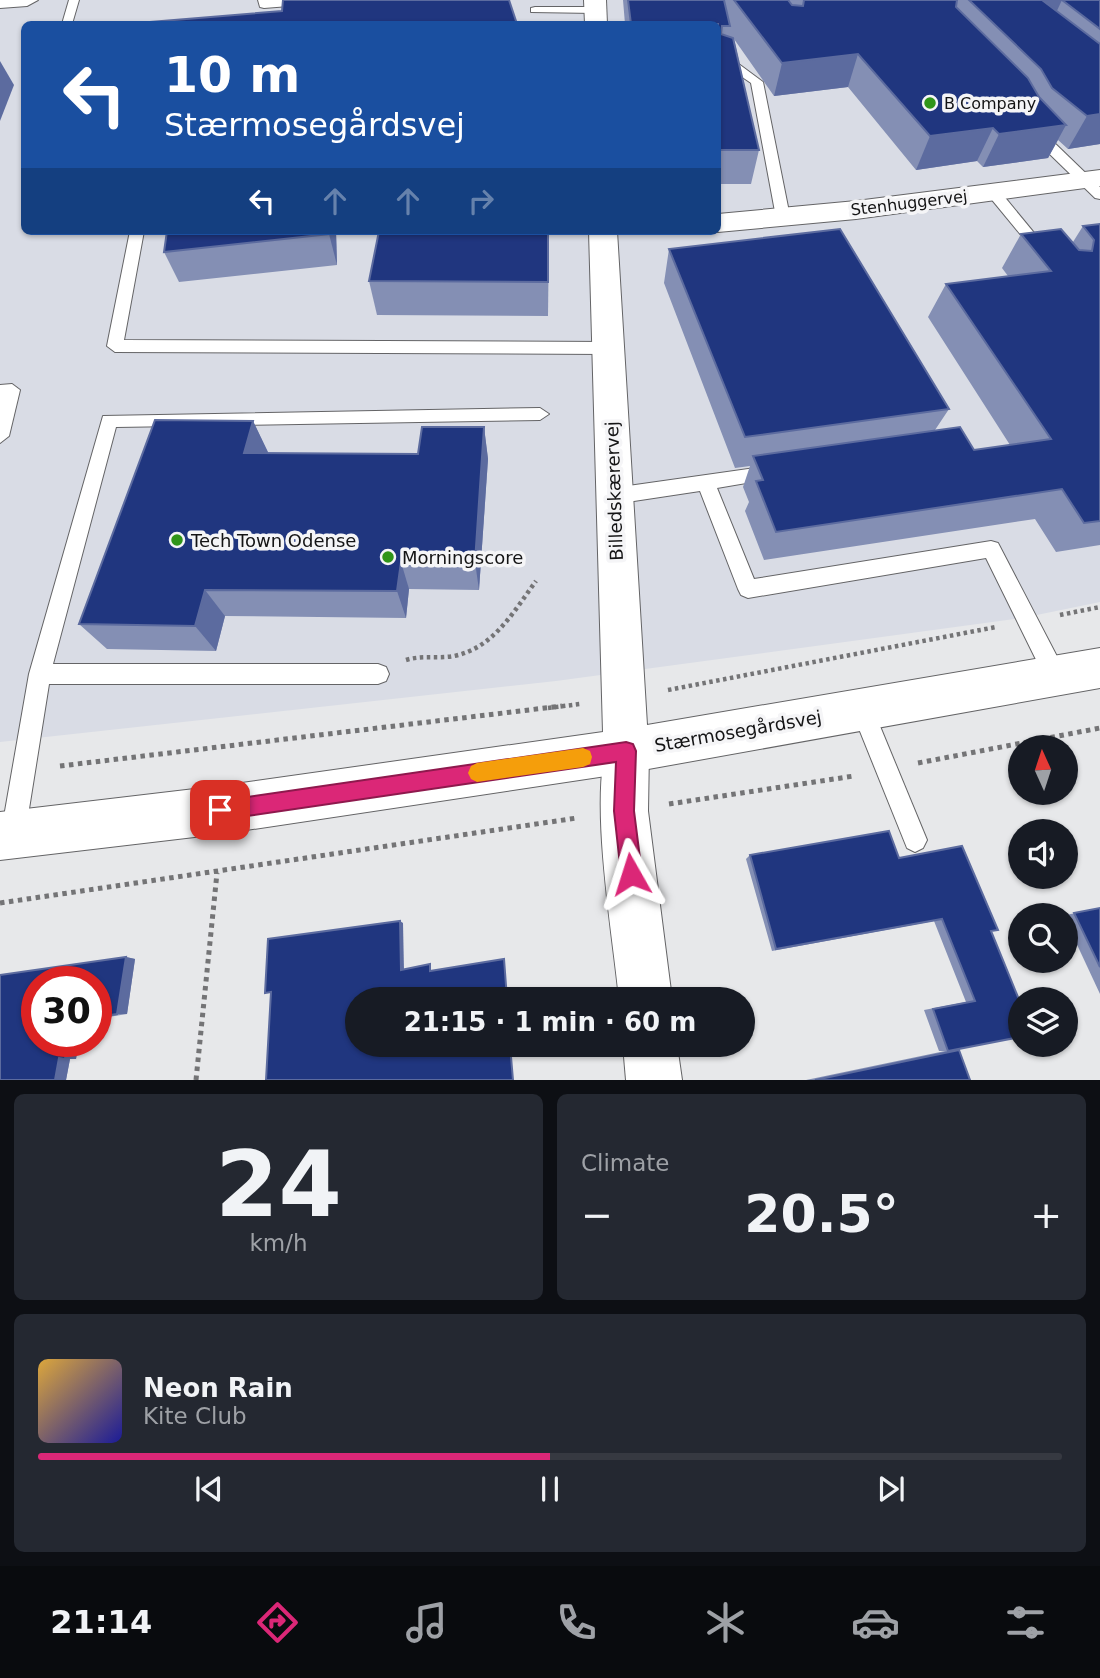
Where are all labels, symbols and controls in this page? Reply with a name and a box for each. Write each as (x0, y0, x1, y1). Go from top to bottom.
text: 10 m (164, 47, 300, 104)
icon: left (49, 49, 140, 140)
place label: B Company (944, 94, 1036, 113)
marker: B Company (922, 95, 938, 111)
text: Stærmosegårdsvej (164, 106, 465, 144)
icon: left (243, 182, 281, 220)
icon: ahead (316, 182, 354, 220)
icon: ahead (389, 182, 427, 220)
icon: right (462, 182, 500, 220)
street label: Stenhuggervej (850, 186, 968, 220)
street label: Billedskærervej (601, 421, 627, 561)
place label: Tech Town Odense (190, 530, 356, 551)
marker: Tech Town Odense (169, 532, 185, 548)
place label: Morningscore (402, 547, 523, 568)
marker: Morningscore (380, 549, 396, 565)
street label: Stærmosegårdsvej (653, 706, 823, 756)
north arrow (1008, 735, 1078, 805)
map controls (1008, 735, 1078, 1057)
pin (190, 780, 250, 840)
icon: arrive (201, 791, 239, 829)
button: sound (1008, 819, 1078, 889)
position arrow (594, 837, 668, 911)
button: search (1008, 903, 1078, 973)
speed limit sign: 30 (21, 966, 112, 1057)
button: layers (1008, 987, 1078, 1057)
text: 21:15 · 1 min · 60 m (404, 1007, 696, 1037)
text: 24 (215, 1132, 342, 1237)
text: Climate (581, 1150, 670, 1176)
text: 20.5° (744, 1184, 899, 1244)
text: − (581, 1193, 613, 1237)
text: + (1030, 1193, 1062, 1237)
text: km/h (249, 1230, 308, 1256)
text: Neon Rain (143, 1373, 293, 1403)
text: Kite Club (143, 1403, 247, 1429)
icon: previous (190, 1470, 228, 1508)
icon: pause (531, 1470, 569, 1508)
icon: next (872, 1470, 910, 1508)
icon: directions (253, 1598, 302, 1647)
icon: music (402, 1598, 451, 1647)
icon: phone (552, 1598, 601, 1647)
icon: climate (701, 1598, 750, 1647)
icon: car (851, 1598, 900, 1647)
icon: filters (1001, 1598, 1050, 1647)
text: 21:14 (50, 1603, 152, 1641)

